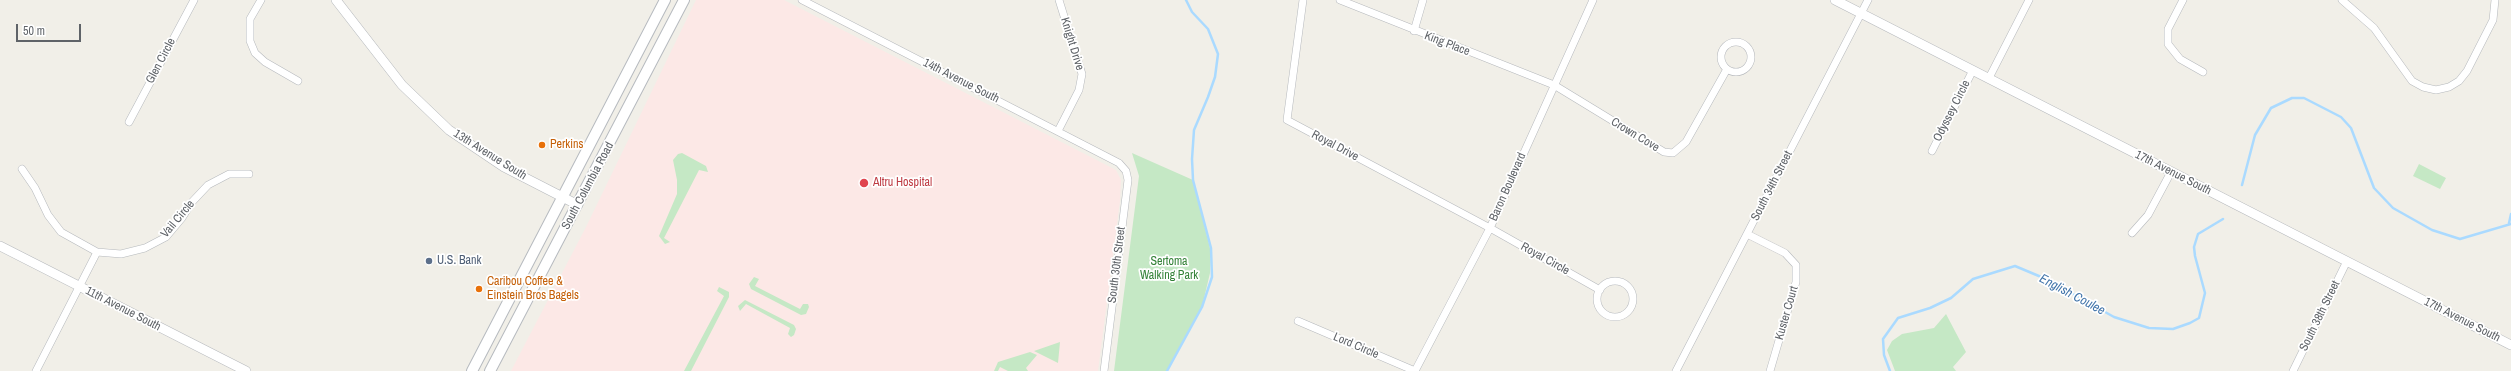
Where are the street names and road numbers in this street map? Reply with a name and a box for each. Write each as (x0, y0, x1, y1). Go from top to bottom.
street label: Knight Drive (1057, 16, 1087, 72)
street label: King Place (1422, 29, 1472, 59)
street label: Glen Circle (143, 36, 179, 86)
street label: 14th Avenue South (921, 56, 1001, 106)
street label: Odyssey Circle (1930, 78, 1974, 144)
street label: Crown Cove (1608, 115, 1662, 155)
street label: 13th Avenue South (451, 127, 529, 183)
street label: Royal Drive (1309, 128, 1361, 164)
street label: South Columbia Road (559, 140, 617, 232)
street label: 17th Avenue South (2133, 148, 2213, 198)
street label: South 34th Street (1748, 149, 1796, 223)
street label: Baron Boulevard (1487, 151, 1529, 223)
street label: Vail Circle (158, 197, 198, 241)
street label: South 30th Street (1105, 226, 1129, 304)
street label: Royal Circle (1518, 240, 1572, 278)
street label: South 38th Street (2297, 278, 2343, 354)
street label: 11th Avenue South (83, 284, 163, 334)
street label: Kuster Court (1772, 284, 1802, 342)
street label: 17th Avenue South (2422, 295, 2502, 345)
street label: Lord Circle (1331, 330, 1381, 362)

